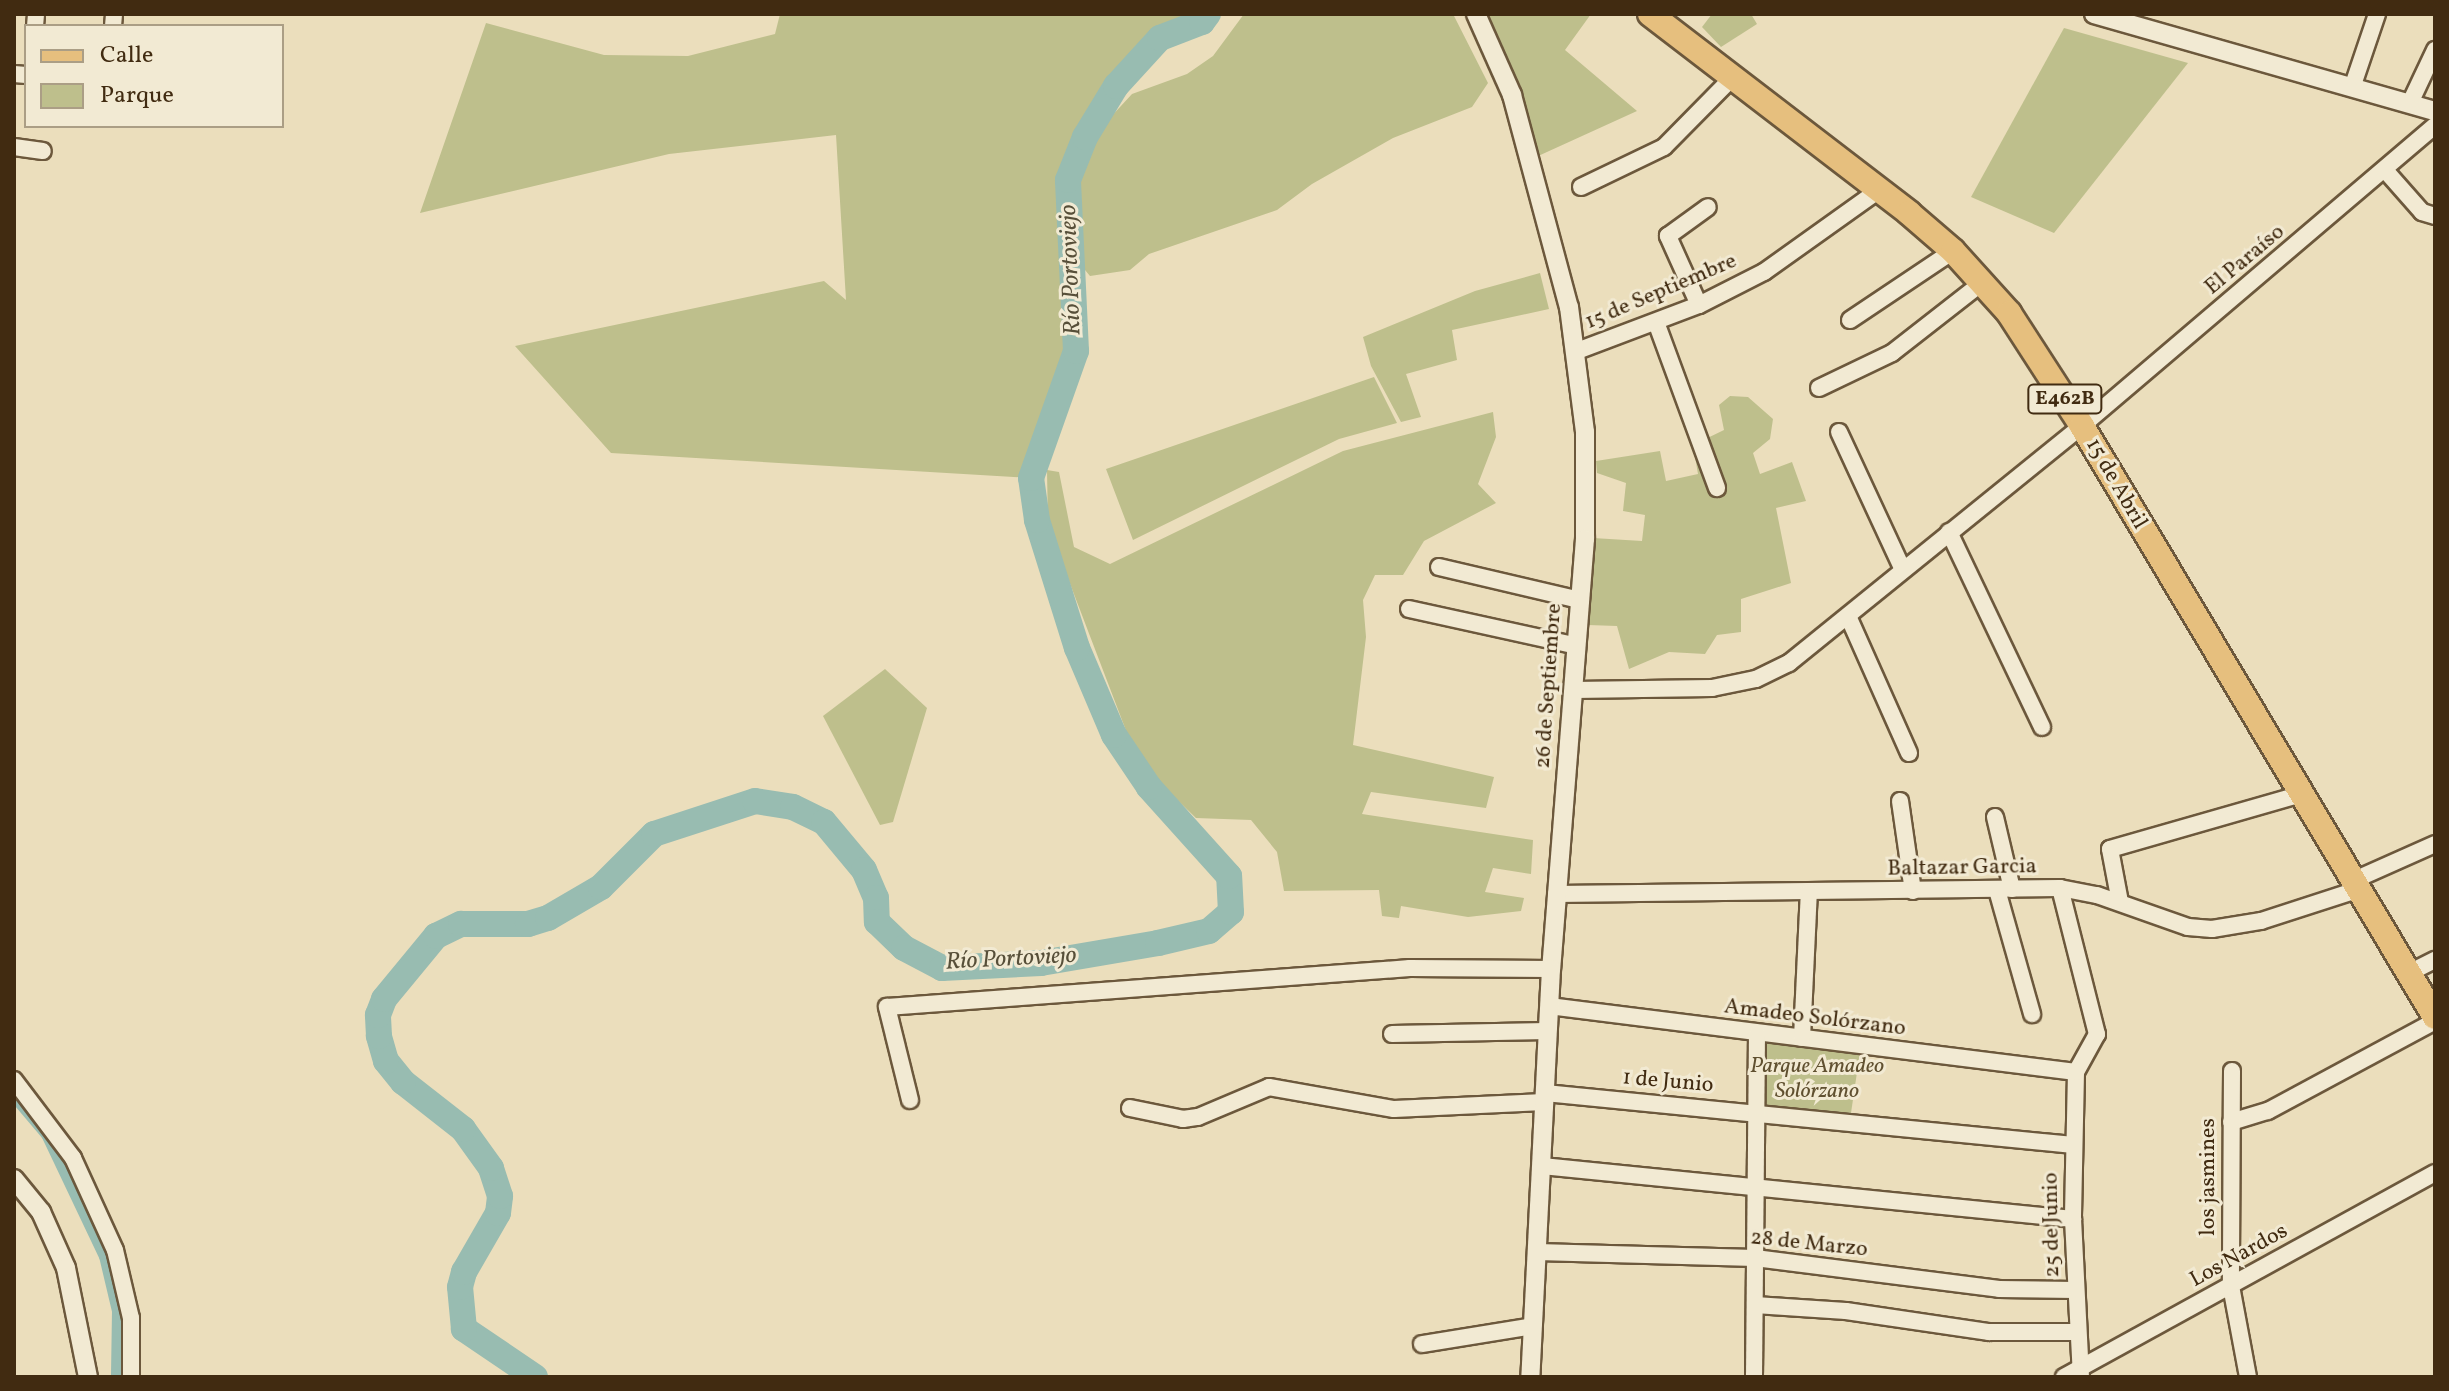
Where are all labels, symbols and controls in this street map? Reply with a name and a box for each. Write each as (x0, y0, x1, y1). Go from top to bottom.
legend (24, 24, 284, 128)
text: Calle (100, 39, 153, 73)
text: Parque (100, 79, 174, 113)
water label: Río Portoviejo (1055, 204, 1089, 336)
street label: El Paraíso (2200, 219, 2290, 301)
street label: 15 de Septiembre (1581, 248, 1741, 336)
road number: E462B (2027, 383, 2103, 415)
street label: 15 de Abril (2079, 434, 2153, 534)
street label: 26 de Septiembre (1530, 602, 1568, 770)
street label: Baltazar Garcia (1887, 854, 2037, 882)
water label: Río Portoviejo (945, 942, 1077, 978)
street label: Amadeo Solórzano (1723, 994, 1907, 1042)
park label: Parque Amadeo Solórzano (1750, 1053, 1884, 1104)
street label: 1 de Junio (1621, 1065, 1715, 1099)
street label: los jasmines (2196, 1118, 2222, 1236)
street label: 25 de Junio (2038, 1172, 2066, 1278)
street label: Los Nardos (2185, 1218, 2293, 1294)
street label: 28 de Marzo (1749, 1225, 1869, 1263)

